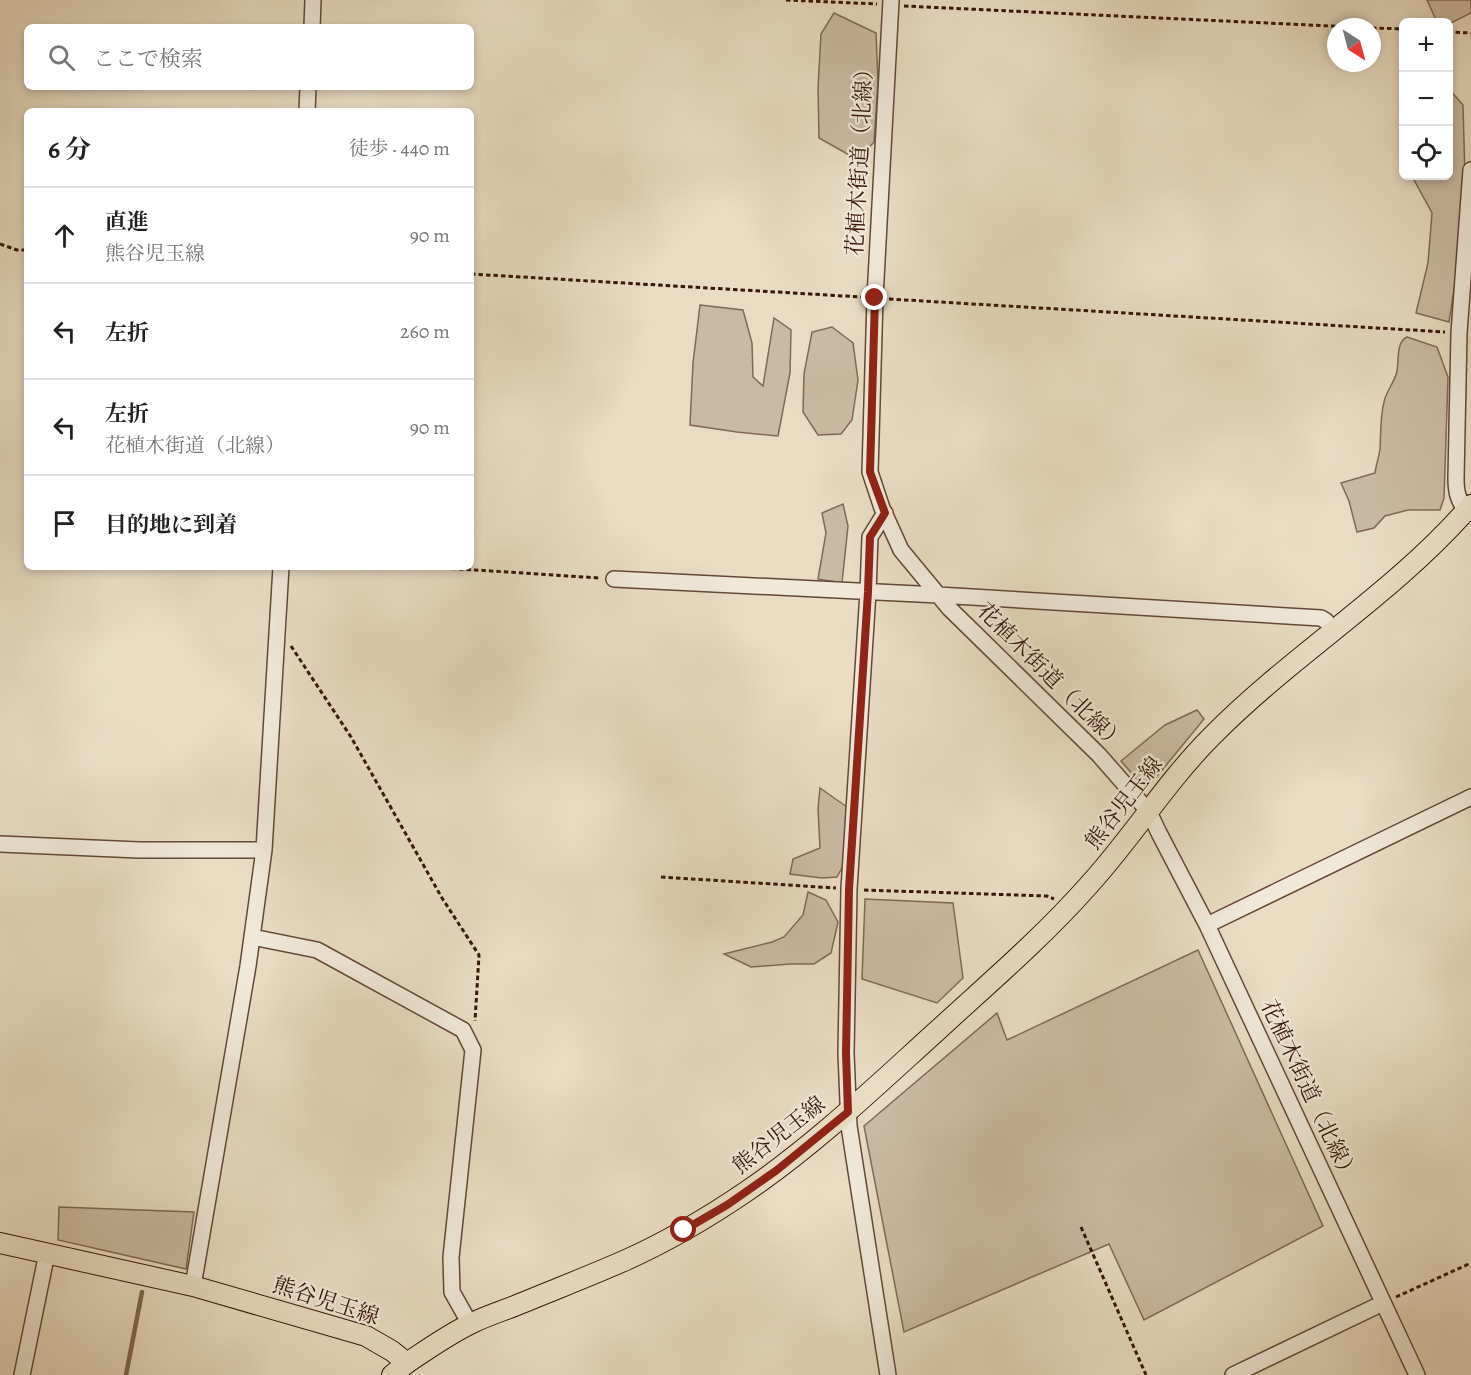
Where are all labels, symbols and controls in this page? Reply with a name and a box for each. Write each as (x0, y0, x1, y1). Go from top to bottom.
north arrow (1327, 18, 1381, 72)
map controls (1399, 18, 1453, 180)
button: + (1399, 18, 1453, 72)
search box (24, 24, 474, 90)
icon: search (45, 41, 78, 74)
text: ここで検索 (93, 44, 203, 74)
street label: 花植木街道（北線） (840, 57, 880, 257)
button: − (1399, 72, 1453, 126)
button: locate (1399, 126, 1453, 180)
text: 6 分 (48, 132, 91, 167)
text: 徒歩 · 440 m (349, 135, 450, 162)
text: 直進 (105, 207, 149, 237)
icon: ahead (48, 219, 81, 252)
text: 90 m (410, 222, 450, 249)
text: 熊谷児玉線 (105, 240, 205, 267)
route end (861, 284, 887, 310)
icon: left (48, 315, 81, 348)
text: 左折 (105, 318, 149, 348)
text: 260 m (400, 318, 450, 345)
text: 左折 (105, 399, 149, 429)
icon: left (48, 411, 81, 444)
text: 90 m (410, 414, 450, 441)
text: 花植木街道（北線） (105, 432, 285, 459)
icon: arrive (48, 507, 81, 540)
text: 目的地に到着 (105, 510, 237, 540)
street label: 花植木街道（北線） (970, 596, 1132, 758)
street label: 熊谷児玉線 (1078, 750, 1170, 856)
street label: 花植木街道（北線） (1254, 995, 1364, 1187)
street label: 熊谷児玉線 (726, 1089, 832, 1181)
route start (670, 1216, 696, 1242)
street label: 熊谷児玉線 (269, 1270, 383, 1332)

